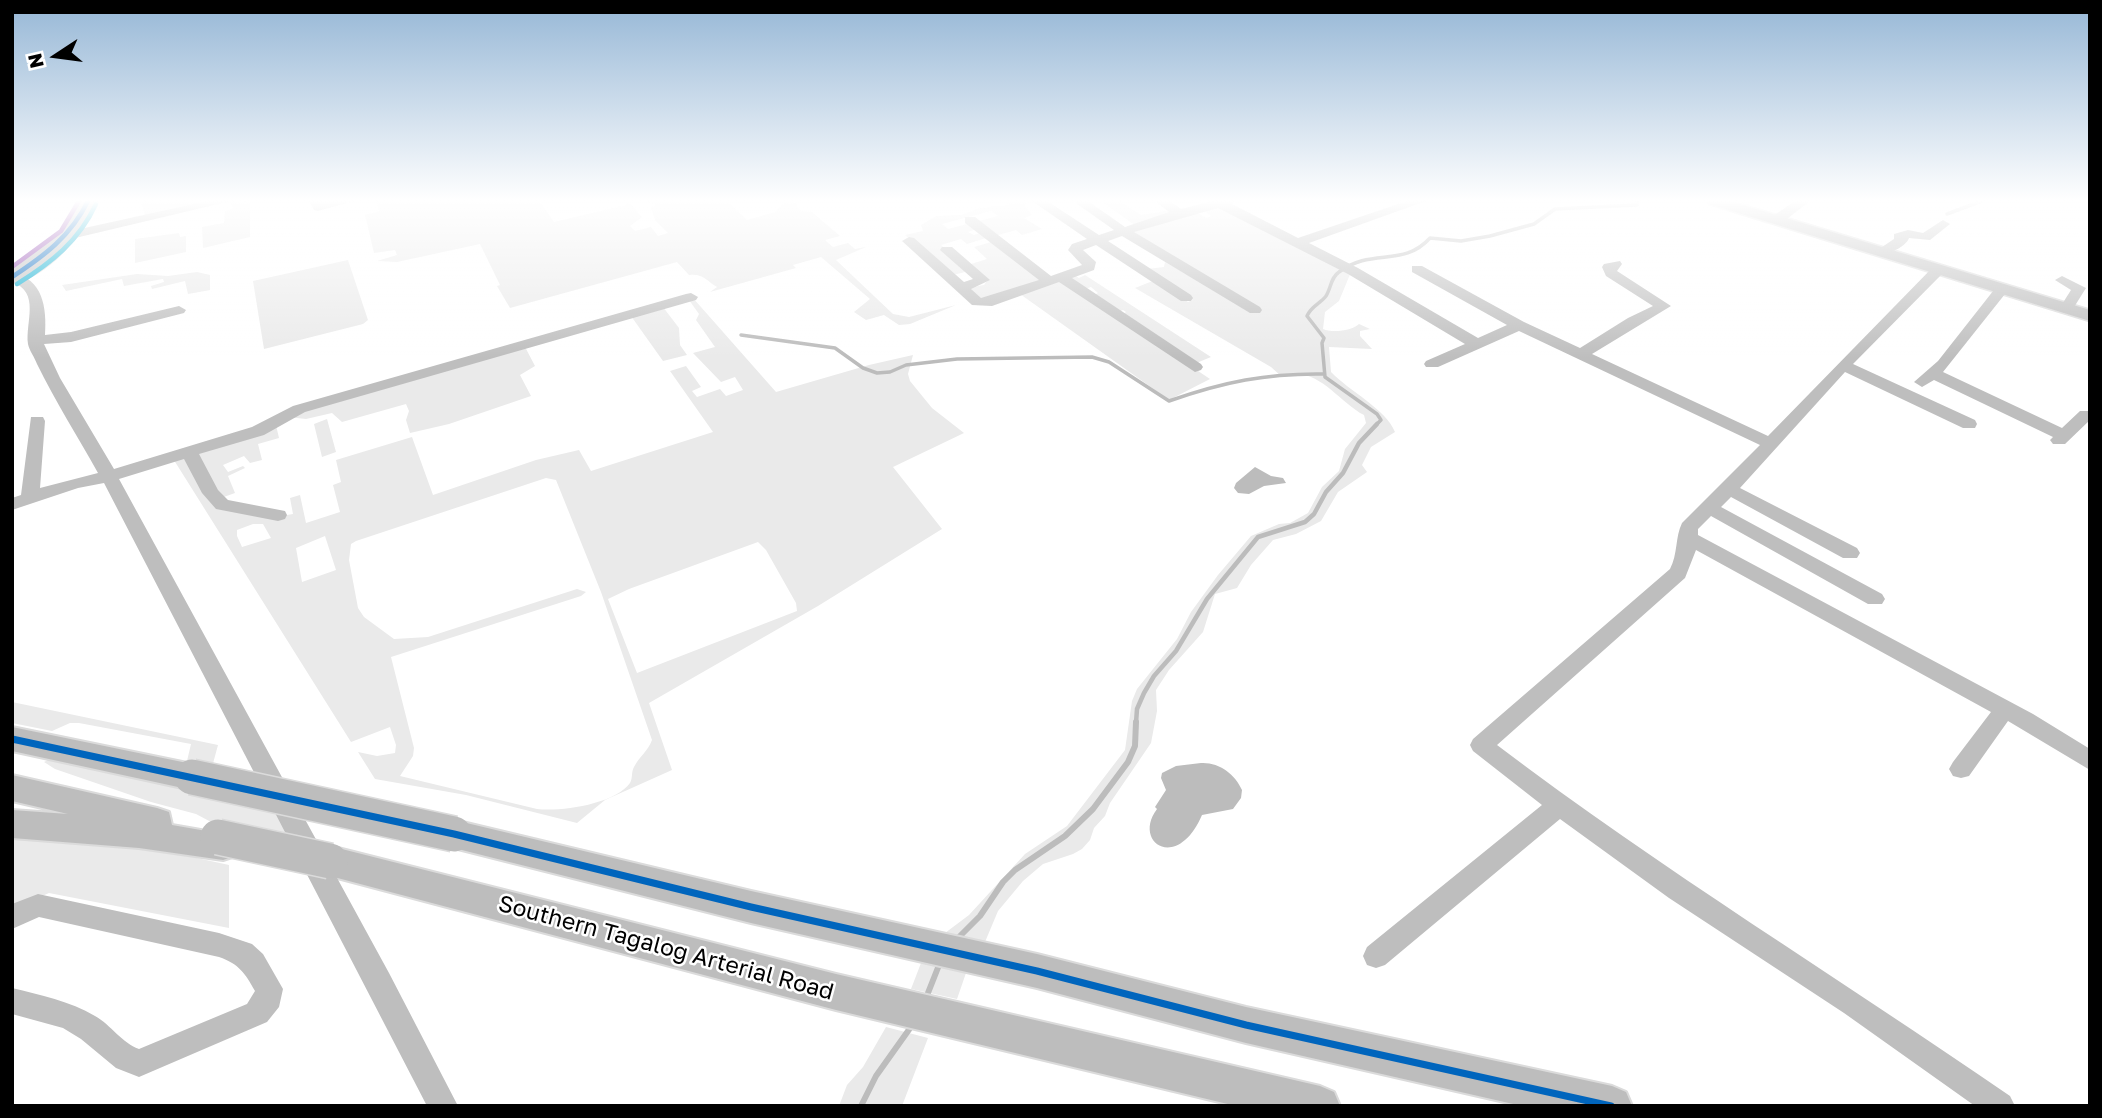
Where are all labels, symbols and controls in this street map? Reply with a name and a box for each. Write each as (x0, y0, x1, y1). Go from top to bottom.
north arrow (21, 21, 91, 91)
text: N (22, 51, 48, 70)
street label: Southern Tagalog Arterial Road (495, 890, 837, 1006)

